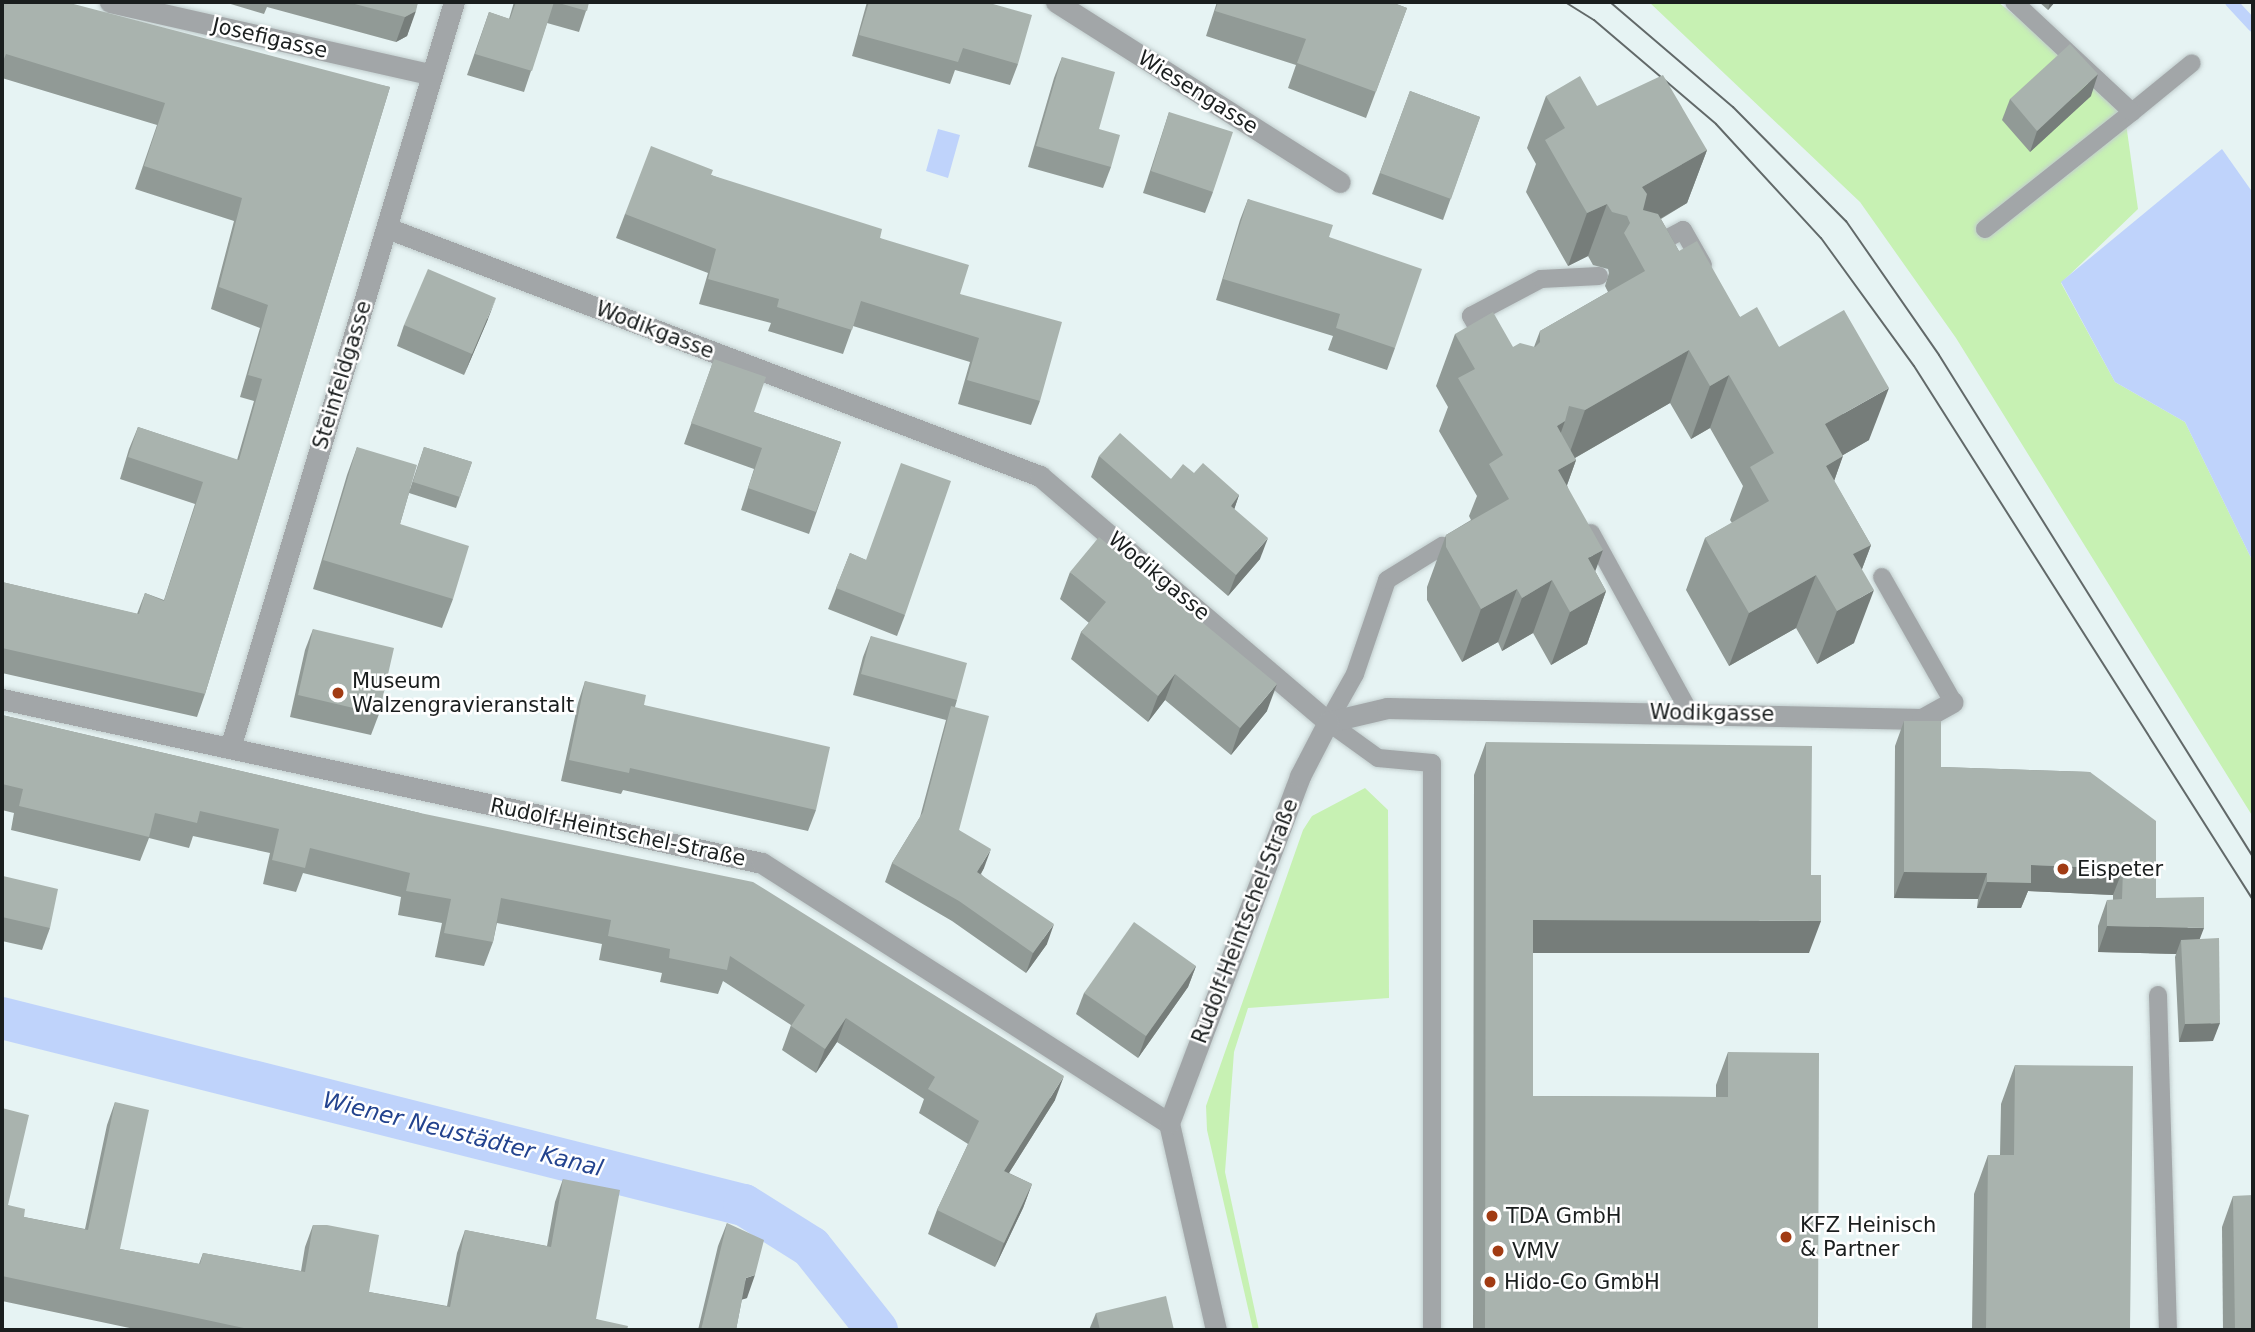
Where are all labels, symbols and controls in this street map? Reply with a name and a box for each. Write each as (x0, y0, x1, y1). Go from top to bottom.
street label: Josefigasse (210, 13, 330, 63)
street label: Wiesengasse (1133, 45, 1263, 139)
street label: Wodikgasse (592, 296, 718, 364)
street label: Steinfeldgasse (307, 298, 377, 452)
street label: Wodikgasse (1103, 526, 1215, 626)
place label: Museum Walzengravieranstalt (352, 668, 574, 718)
marker: Museum Walzengravieranstalt (330, 685, 346, 701)
street label: Wodikgasse (1649, 699, 1775, 727)
street label: Rudolf-Heintschel-Straße (488, 793, 748, 871)
street label: Rudolf-Heintschel-Straße (1187, 795, 1303, 1047)
place label: Eispeter (2077, 856, 2163, 882)
marker: Eispeter (2055, 861, 2071, 877)
water label: Wiener Neustädter Kanal (320, 1086, 606, 1182)
place label: TDA GmbH (1506, 1203, 1622, 1229)
marker: TDA GmbH (1484, 1208, 1500, 1224)
place label: KFZ Heinisch & Partner (1800, 1212, 1936, 1262)
marker: KFZ Heinisch & Partner (1778, 1229, 1794, 1245)
place label: VMV (1512, 1238, 1559, 1264)
marker: VMV (1490, 1243, 1506, 1259)
place label: Hido-Co GmbH (1504, 1269, 1660, 1295)
marker: Hido-Co GmbH (1482, 1274, 1498, 1290)

